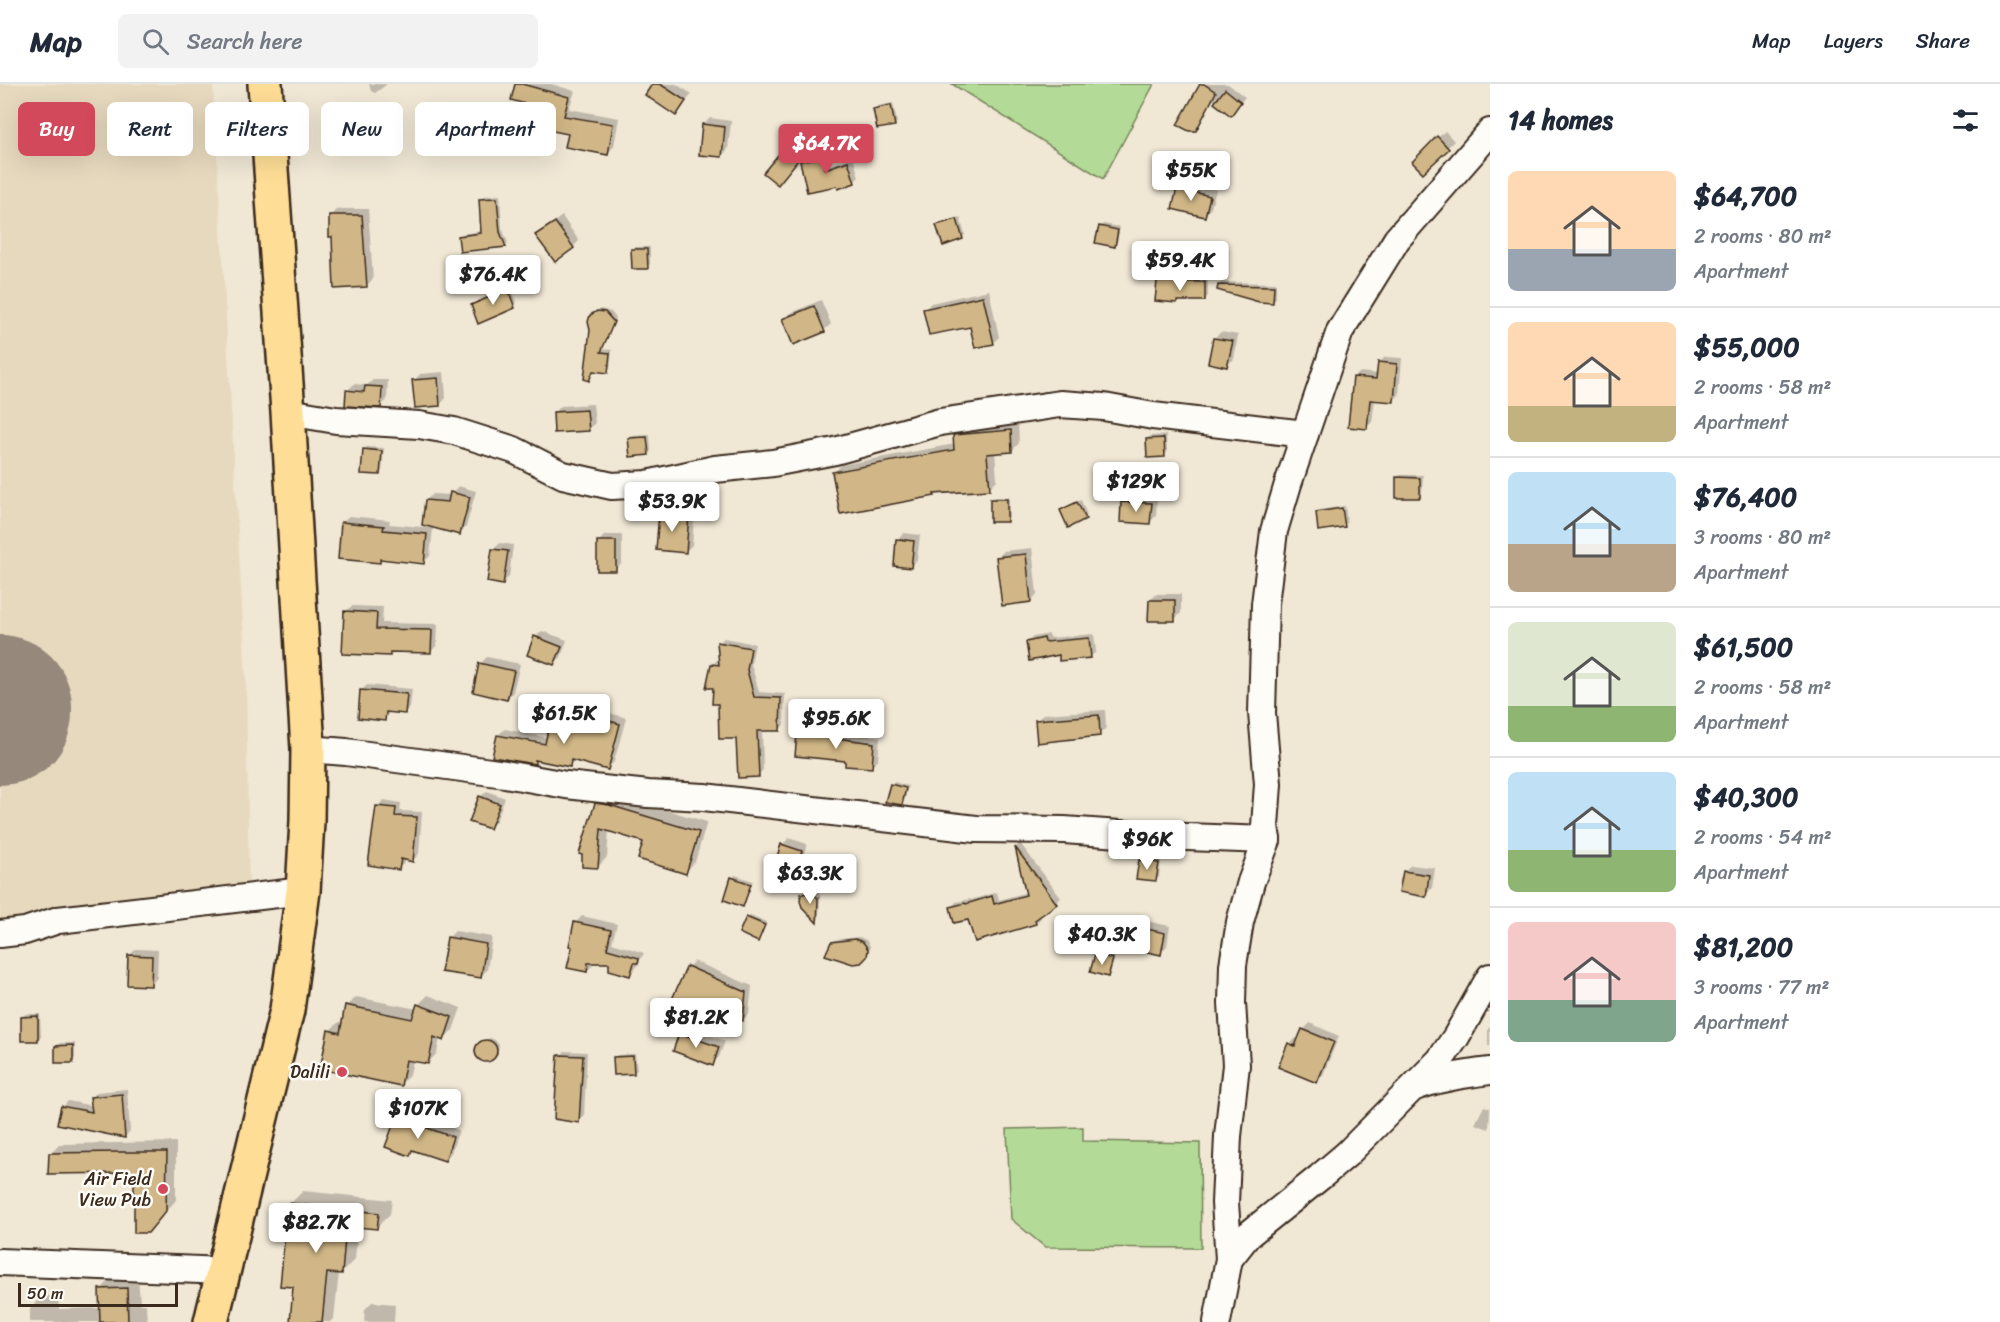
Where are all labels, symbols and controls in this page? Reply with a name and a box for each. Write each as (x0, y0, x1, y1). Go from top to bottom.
search box (118, 14, 538, 68)
text: Map (30, 17, 82, 66)
text: Search here (187, 22, 303, 61)
text: Map (1752, 22, 1791, 60)
text: Layers (1824, 22, 1883, 60)
text: Share (1916, 22, 1970, 60)
icon: search (139, 25, 172, 58)
text: 14 homes (1508, 97, 1613, 143)
chip: Buy (18, 102, 95, 156)
chip: Rent (107, 102, 193, 156)
chip: Filters (205, 102, 309, 156)
chip: New (321, 102, 403, 156)
chip: Apartment (415, 102, 556, 156)
icon: filters (1949, 104, 1982, 137)
pin: $64.7K (777, 124, 875, 175)
text: $64.7K (793, 126, 859, 161)
pin: $55K (1155, 151, 1227, 202)
text: $55K (1166, 153, 1216, 188)
text: $64,700 (1694, 173, 1797, 219)
icon: home (1556, 195, 1628, 267)
text: 2 rooms · 80 m² (1694, 219, 1832, 254)
pin: $59.4K (1131, 241, 1229, 292)
text: $59.4K (1146, 243, 1214, 278)
text: Apartment (1694, 254, 1788, 289)
pin: $76.4K (444, 255, 542, 306)
text: $76.4K (460, 257, 526, 292)
text: $55,000 (1694, 324, 1800, 370)
icon: home (1556, 346, 1628, 418)
text: 2 rooms · 58 m² (1694, 370, 1831, 405)
text: Apartment (1694, 405, 1788, 440)
pin: $129K (1094, 462, 1178, 513)
text: $129K (1107, 464, 1165, 499)
text: $76,400 (1694, 474, 1797, 520)
pin: $53.9K (623, 482, 721, 533)
text: $53.9K (638, 484, 706, 519)
icon: home (1556, 496, 1628, 568)
text: 3 rooms · 80 m² (1694, 520, 1831, 555)
text: Apartment (1694, 555, 1788, 590)
text: $61,500 (1694, 624, 1793, 670)
icon: home (1556, 646, 1628, 718)
text: 2 rooms · 58 m² (1694, 670, 1831, 705)
pin: $61.5K (515, 694, 613, 745)
text: $61.5K (532, 696, 596, 731)
pin: $95.6K (787, 699, 885, 750)
text: $95.6K (802, 701, 870, 736)
text: Apartment (1694, 705, 1788, 740)
text: $40,300 (1694, 774, 1798, 820)
icon: home (1556, 796, 1628, 868)
pin: $96K (1111, 820, 1183, 871)
text: 2 rooms · 54 m² (1694, 820, 1832, 855)
text: $96K (1122, 822, 1172, 857)
pin: $63.3K (761, 854, 859, 905)
text: Apartment (1694, 855, 1788, 890)
text: $63.3K (778, 856, 842, 891)
pin: $40.3K (1053, 915, 1151, 966)
text: $40.3K (1068, 917, 1136, 952)
text: $81,200 (1694, 924, 1793, 970)
icon: home (1556, 946, 1628, 1018)
text: 3 rooms · 77 m² (1694, 970, 1829, 1005)
pin: $81.2K (647, 998, 745, 1049)
text: $81.2K (664, 1000, 728, 1035)
text: Apartment (1694, 1005, 1788, 1040)
place label: Dalili (290, 1056, 331, 1088)
marker: Dalili (335, 1065, 349, 1079)
pin: $107K (376, 1089, 460, 1140)
text: $107K (389, 1091, 447, 1126)
place label: Air Field View Pub (79, 1163, 153, 1216)
marker: Air Field View Pub (156, 1182, 170, 1196)
pin: $82.7K (267, 1203, 365, 1254)
text: $82.7K (283, 1205, 349, 1240)
text: 50 m (27, 1279, 63, 1308)
scale bar (18, 1280, 178, 1308)

